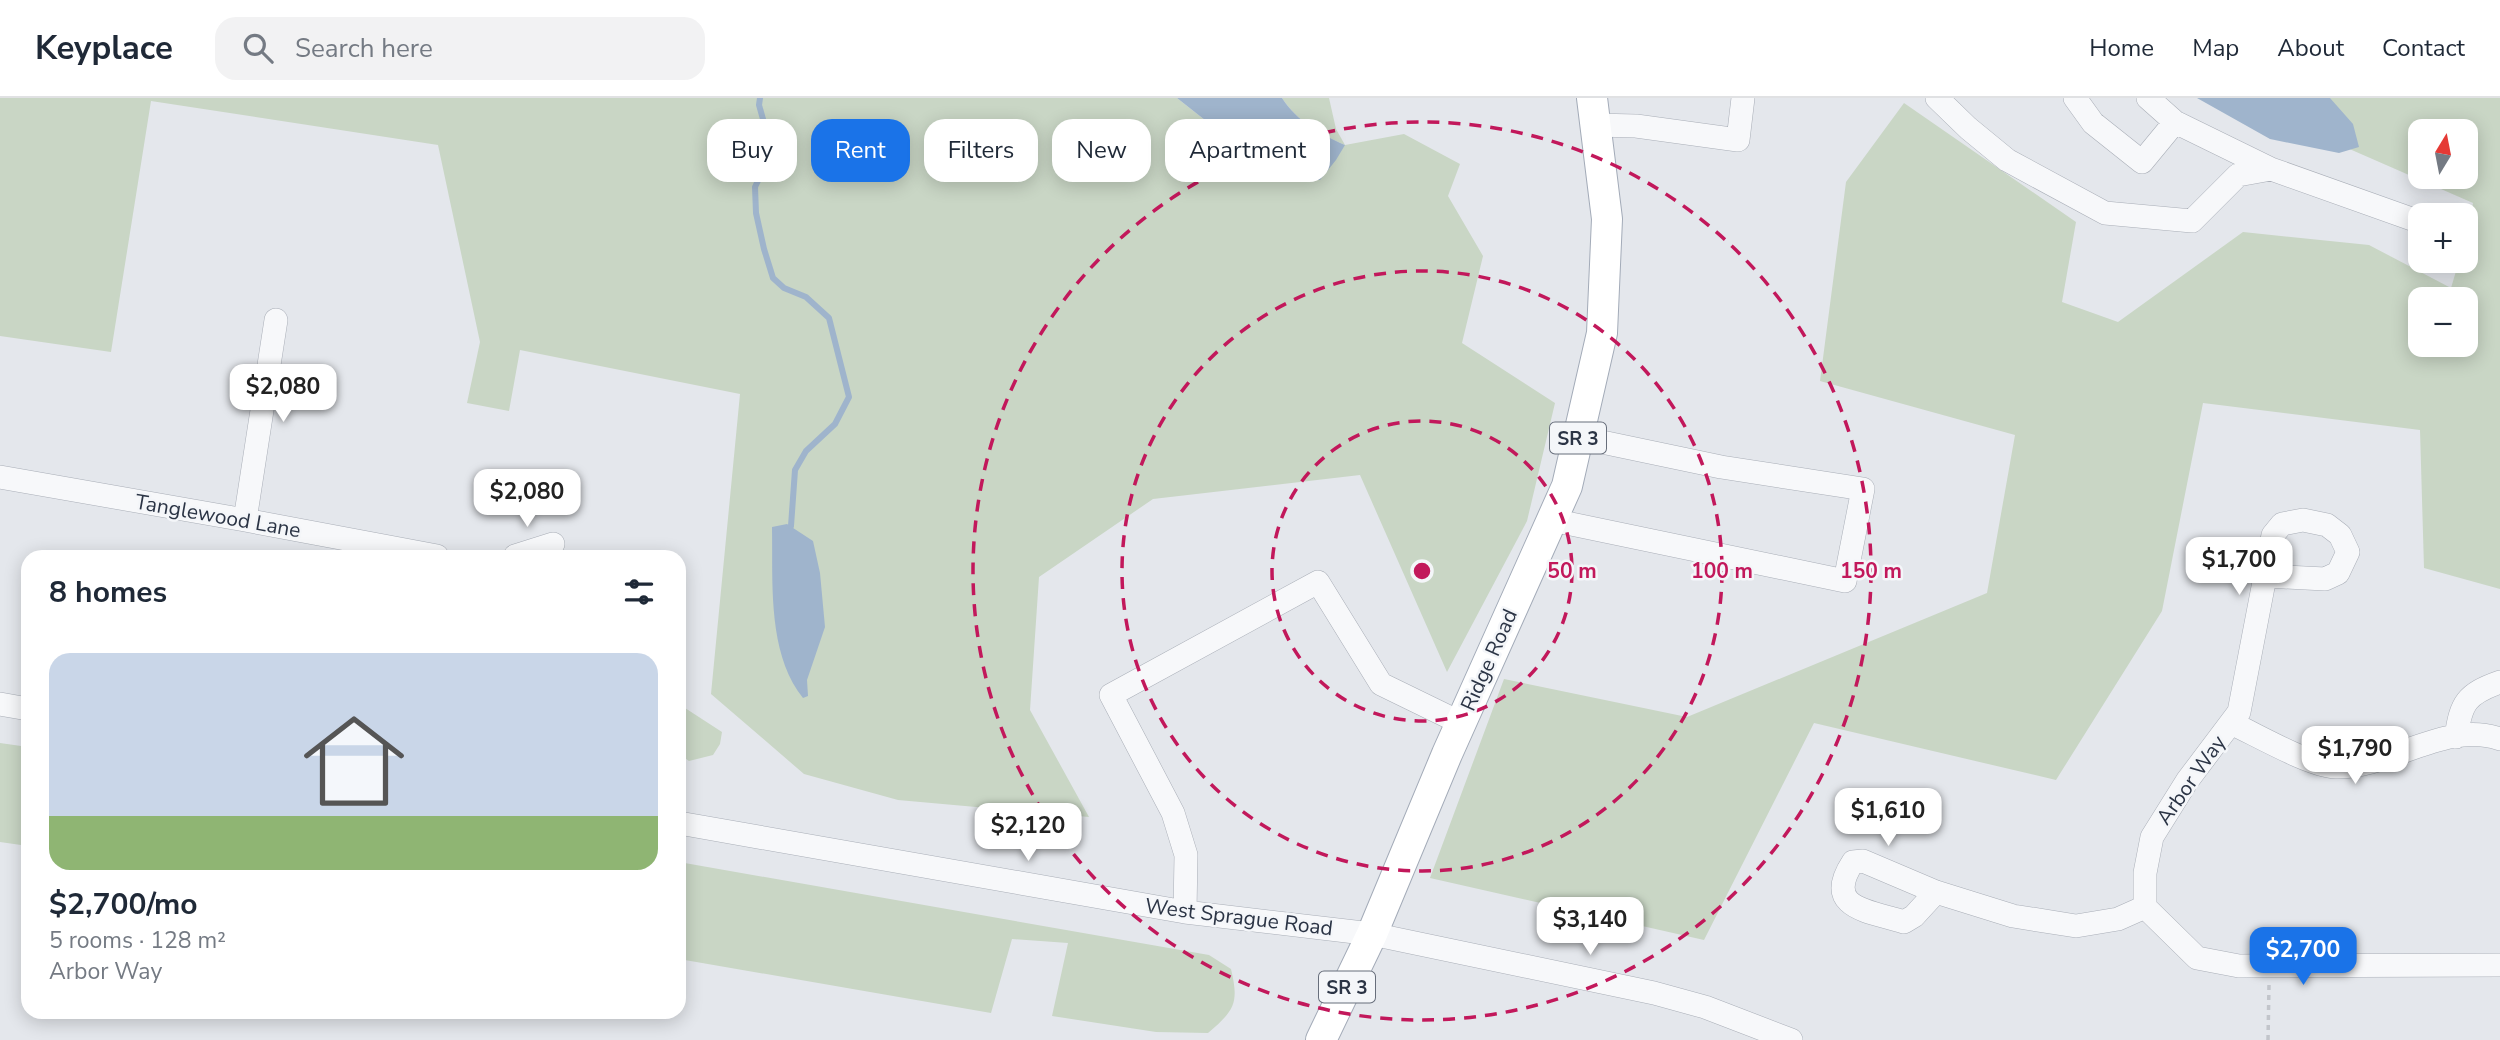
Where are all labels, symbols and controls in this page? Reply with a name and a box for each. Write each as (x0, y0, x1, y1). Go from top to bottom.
search box (215, 17, 705, 80)
text: Keyplace (35, 26, 173, 71)
icon: search (239, 29, 277, 67)
text: Search here (295, 31, 433, 66)
text: Home (2089, 32, 2154, 64)
text: Map (2192, 32, 2239, 64)
text: About (2277, 32, 2344, 64)
text: Contact (2382, 32, 2465, 64)
chip: Buy (707, 119, 797, 182)
chip: Rent (811, 119, 910, 182)
chip: Filters (924, 119, 1038, 182)
chip: New (1052, 119, 1151, 182)
chip: Apartment (1165, 119, 1330, 182)
north arrow (2408, 119, 2478, 189)
map controls (2408, 119, 2478, 357)
button: + (2408, 203, 2478, 273)
button: − (2408, 287, 2478, 357)
pin: $2,080 (226, 364, 340, 424)
text: $2,080 (246, 371, 320, 402)
road number: SR 3 (1550, 422, 1606, 454)
pin: $2,080 (470, 470, 584, 529)
text: $2,080 (490, 476, 564, 507)
street label: Tanglewood Lane (133, 488, 303, 544)
pin: $1,700 (2182, 538, 2296, 597)
text: $1,700 (2202, 544, 2276, 575)
text: 50 m (1547, 557, 1597, 585)
text: 100 m (1691, 557, 1753, 585)
text: 150 m (1840, 557, 1902, 585)
centre of rings (1410, 559, 1434, 583)
text: 8 homes (49, 572, 167, 613)
icon: filters (620, 573, 658, 611)
street label: Ridge Road (1454, 605, 1524, 715)
icon: home (291, 698, 417, 824)
pin: $1,790 (2298, 726, 2412, 786)
street label: Arbor Way (2150, 729, 2232, 830)
text: $1,790 (2318, 733, 2392, 764)
pin: $1,610 (1831, 788, 1945, 848)
text: $1,610 (1851, 795, 1925, 826)
pin: $2,120 (971, 804, 1085, 863)
text: $2,120 (991, 810, 1065, 841)
text: $2,700/mo (49, 884, 198, 925)
street label: West Sprague Road (1143, 892, 1335, 942)
pin: $3,140 (1533, 898, 1647, 957)
text: $3,140 (1553, 904, 1627, 935)
text: 5 rooms · 128 m² (49, 925, 226, 956)
pin: $2,700 (2246, 928, 2360, 987)
text: $2,700 (2266, 934, 2340, 965)
text: Arbor Way (49, 956, 162, 987)
road number: SR 3 (1319, 972, 1375, 1002)

